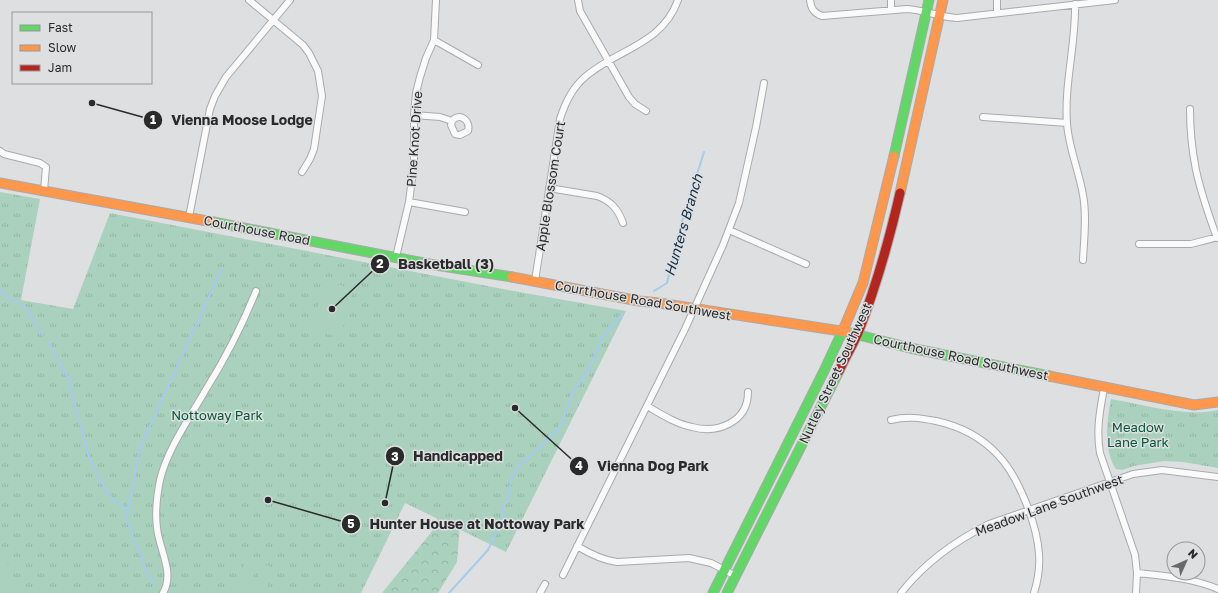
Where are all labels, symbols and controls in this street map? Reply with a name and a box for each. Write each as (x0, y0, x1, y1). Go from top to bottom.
legend (12, 12, 152, 84)
text: Fast (48, 20, 73, 35)
text: Slow (48, 40, 76, 55)
text: Jam (48, 60, 72, 75)
street label: Pine Knot Drive (403, 90, 425, 188)
callout: Vienna Moose Lodge (143, 107, 320, 133)
text: Vienna Moose Lodge (171, 111, 313, 128)
text: 1 (150, 112, 156, 127)
street label: Apple Blossom Court (532, 120, 568, 252)
water label: Hunters Branch (660, 171, 706, 278)
street label: Courthouse Road (202, 212, 312, 248)
callout: Basketball (3) (370, 251, 502, 277)
text: Basketball (3) (398, 255, 494, 272)
text: 2 (376, 256, 384, 271)
street label: Courthouse Road Southwest (554, 277, 732, 323)
street label: Nutley Street Southwest (795, 300, 875, 446)
street label: Courthouse Road Southwest (872, 331, 1050, 383)
park label: Nottoway Park (171, 407, 263, 423)
park label: Meadow Lane Park (1107, 419, 1170, 450)
callout: Handicapped (385, 443, 511, 469)
text: Handicapped (413, 447, 503, 464)
text: 3 (391, 449, 399, 464)
callout: Vienna Dog Park (569, 453, 717, 479)
text: Vienna Dog Park (597, 457, 709, 474)
text: 4 (575, 458, 583, 473)
street label: Meadow Lane Southwest (973, 471, 1125, 539)
callout: Hunter House at Nottoway Park (341, 511, 592, 537)
text: Hunter House at Nottoway Park (370, 515, 584, 532)
text: 5 (347, 516, 355, 531)
north arrow (1166, 541, 1206, 581)
text: N (1186, 546, 1201, 561)

